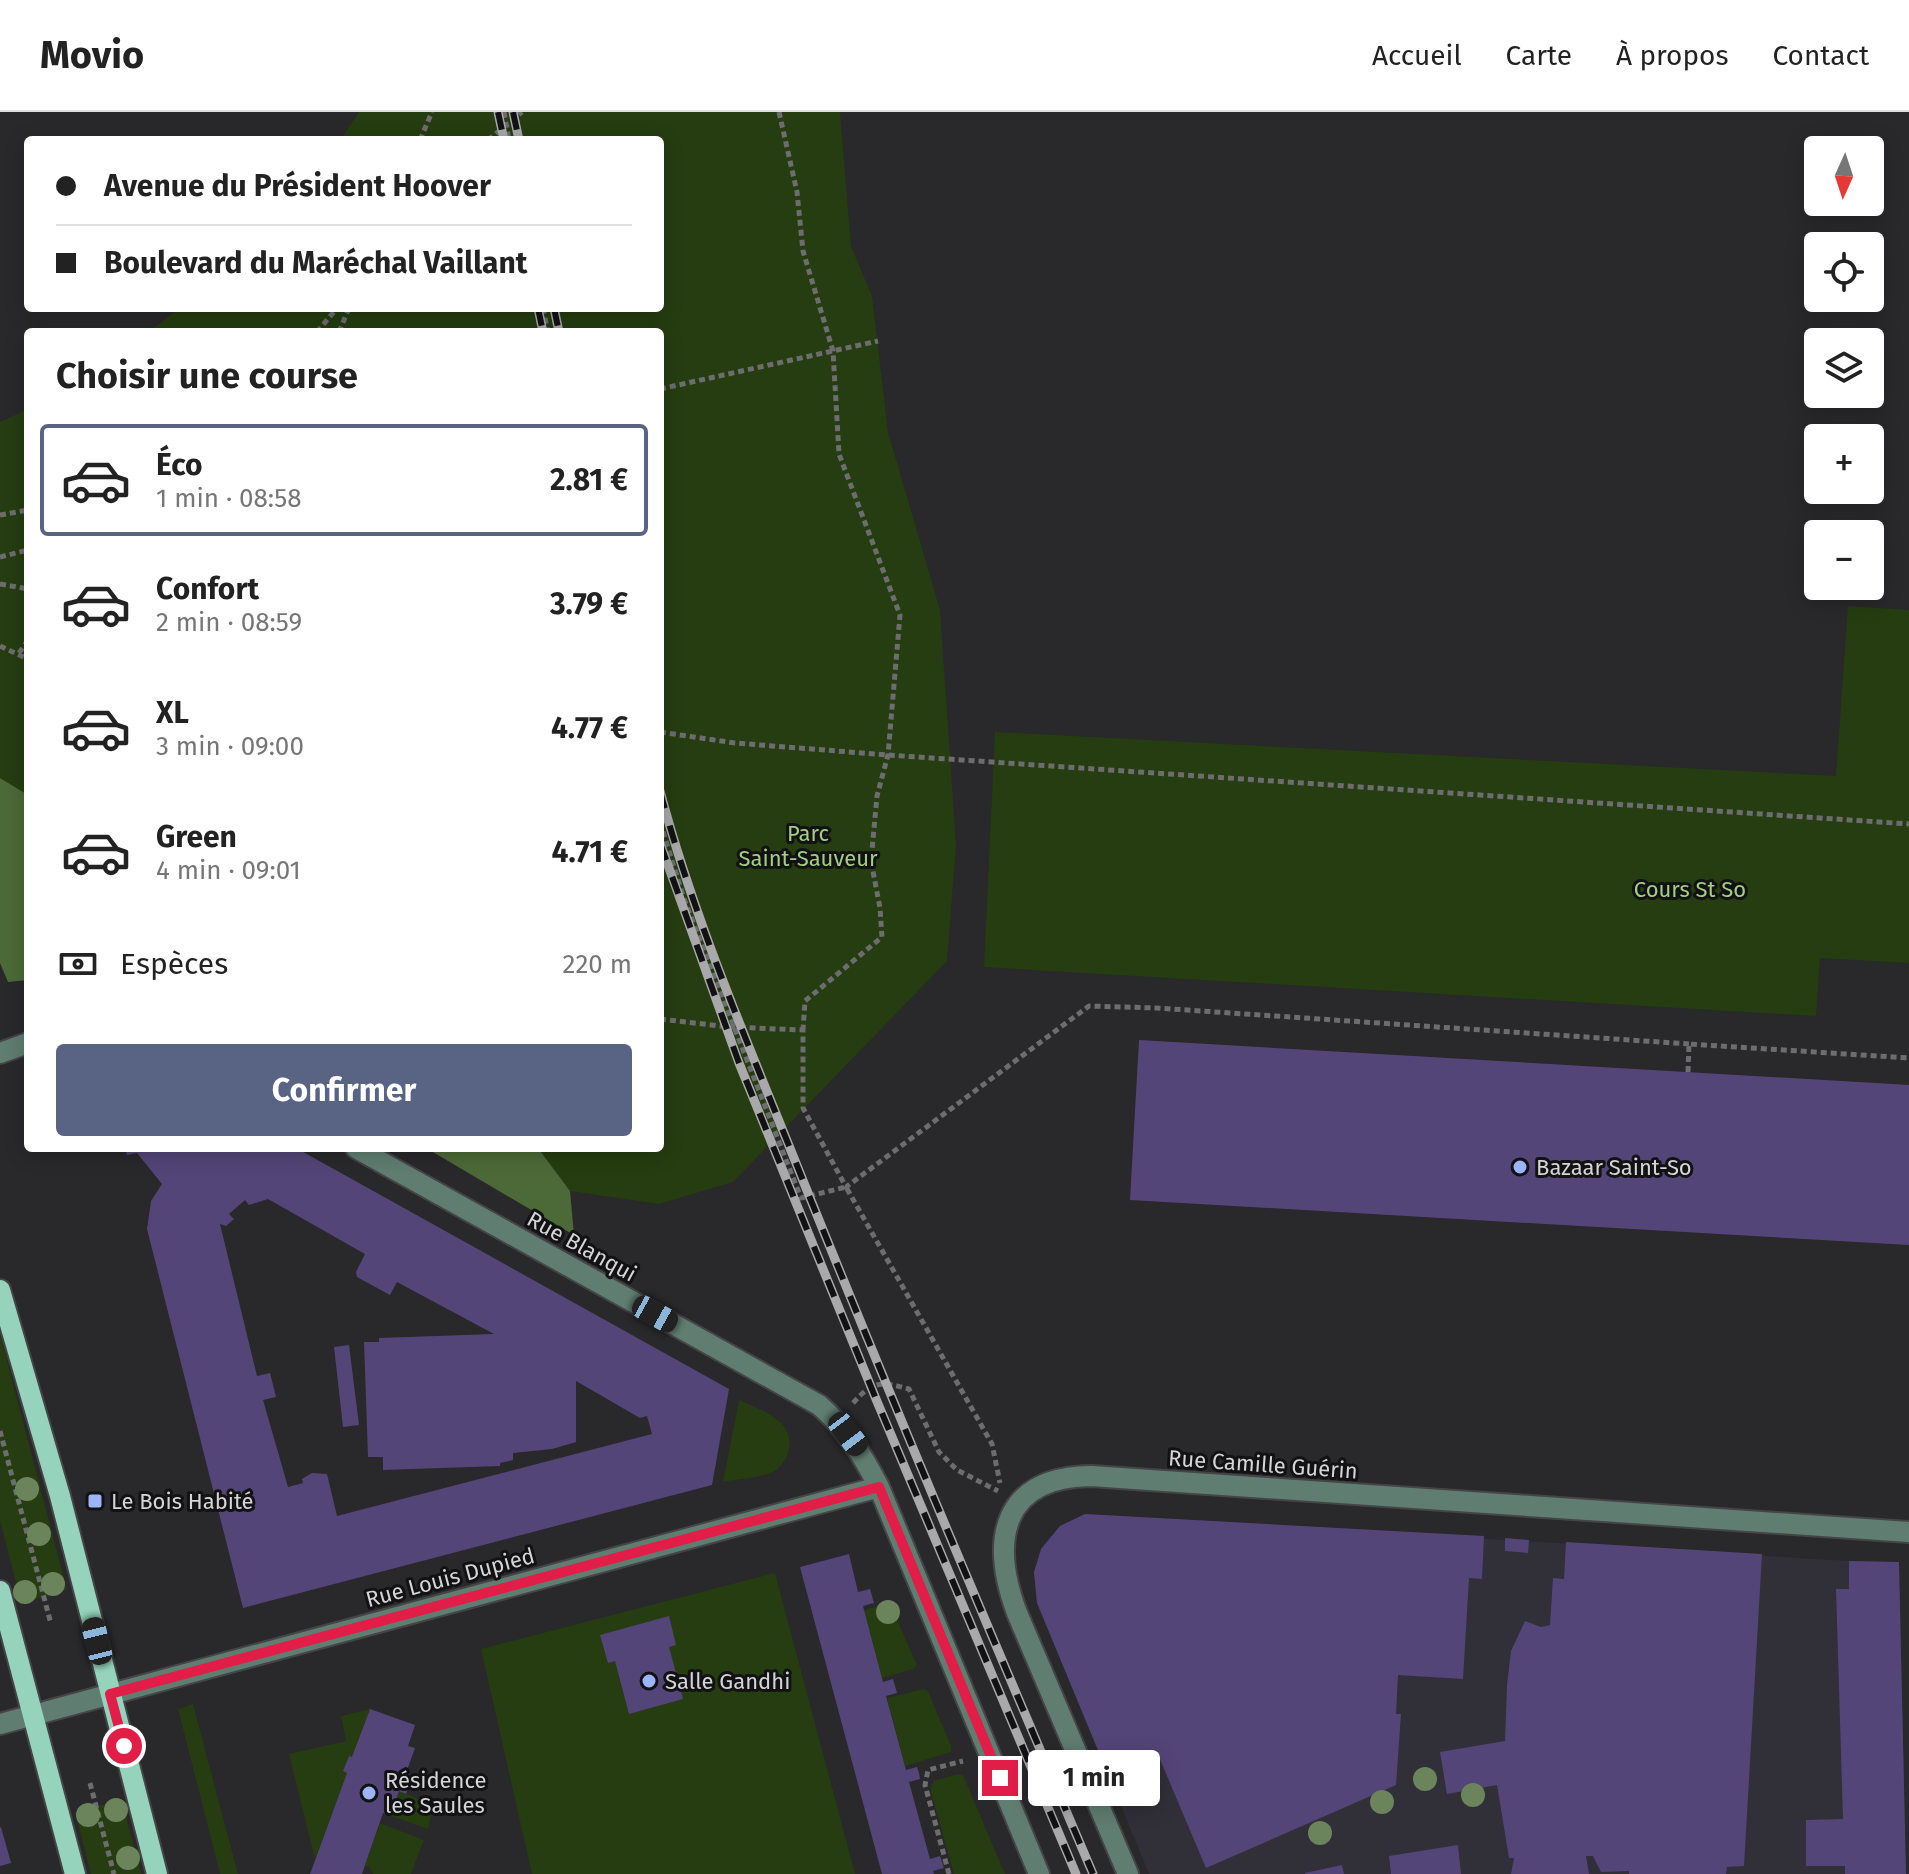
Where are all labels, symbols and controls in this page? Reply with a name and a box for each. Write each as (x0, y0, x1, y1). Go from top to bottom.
text: Movio (40, 32, 144, 78)
text: Accueil (1372, 39, 1462, 72)
text: Carte (1506, 39, 1572, 72)
text: À propos (1616, 39, 1728, 72)
text: Contact (1772, 39, 1869, 72)
north arrow (1804, 136, 1884, 216)
map controls (1804, 136, 1884, 600)
text: Avenue du Président Hoover (104, 168, 491, 204)
button: locate (1804, 232, 1884, 312)
text: Boulevard du Maréchal Vaillant (104, 245, 527, 281)
button: layers (1804, 328, 1884, 408)
text: Choisir une course (56, 354, 358, 398)
button: + (1804, 424, 1884, 504)
icon: car (60, 444, 132, 516)
text: Éco (156, 447, 202, 483)
text: 2.81 € (550, 462, 628, 498)
text: 1 min · 08:58 (156, 483, 302, 514)
button: − (1804, 520, 1884, 600)
icon: car (60, 568, 132, 640)
text: Confort (156, 571, 259, 607)
text: 3.79 € (550, 586, 628, 622)
text: 2 min · 08:59 (156, 607, 302, 638)
icon: car (60, 692, 132, 764)
text: XL (156, 695, 189, 731)
text: 4.77 € (551, 710, 628, 746)
text: 3 min · 09:00 (156, 731, 304, 762)
icon: car (60, 816, 132, 888)
text: Green (156, 819, 237, 855)
park label: Parc Saint-Sauveur (739, 820, 878, 872)
text: 4.71 € (551, 834, 628, 870)
text: 4 min · 09:01 (156, 855, 301, 886)
park label: Cours St So (1634, 876, 1746, 903)
icon: cash (56, 942, 100, 986)
text: Espèces (120, 946, 228, 982)
text: 220 m (563, 949, 632, 980)
button: Confirmer (56, 1044, 632, 1136)
place label: Bazaar Saint-So (1536, 1154, 1692, 1181)
marker: Bazaar Saint-So (1511, 1158, 1529, 1176)
street label: Rue Blanqui (522, 1205, 641, 1287)
car (628, 1292, 682, 1336)
car (824, 1408, 872, 1460)
street label: Rue Camille Guérin (1167, 1444, 1359, 1485)
place label: Le Bois Habité (111, 1488, 254, 1515)
marker: Le Bois Habité (86, 1492, 104, 1510)
street label: Rue Louis Dupied (363, 1542, 538, 1613)
car (80, 1615, 114, 1667)
place label: Salle Gandhi (665, 1668, 790, 1695)
marker: Salle Gandhi (640, 1672, 658, 1690)
route start (106, 1728, 142, 1764)
callout: 1 min (1028, 1750, 1160, 1806)
route end (982, 1760, 1018, 1796)
text: 1 min (1063, 1762, 1125, 1793)
place label: Résidence les Saules (385, 1767, 487, 1819)
marker: Résidence les Saules (360, 1784, 378, 1802)

